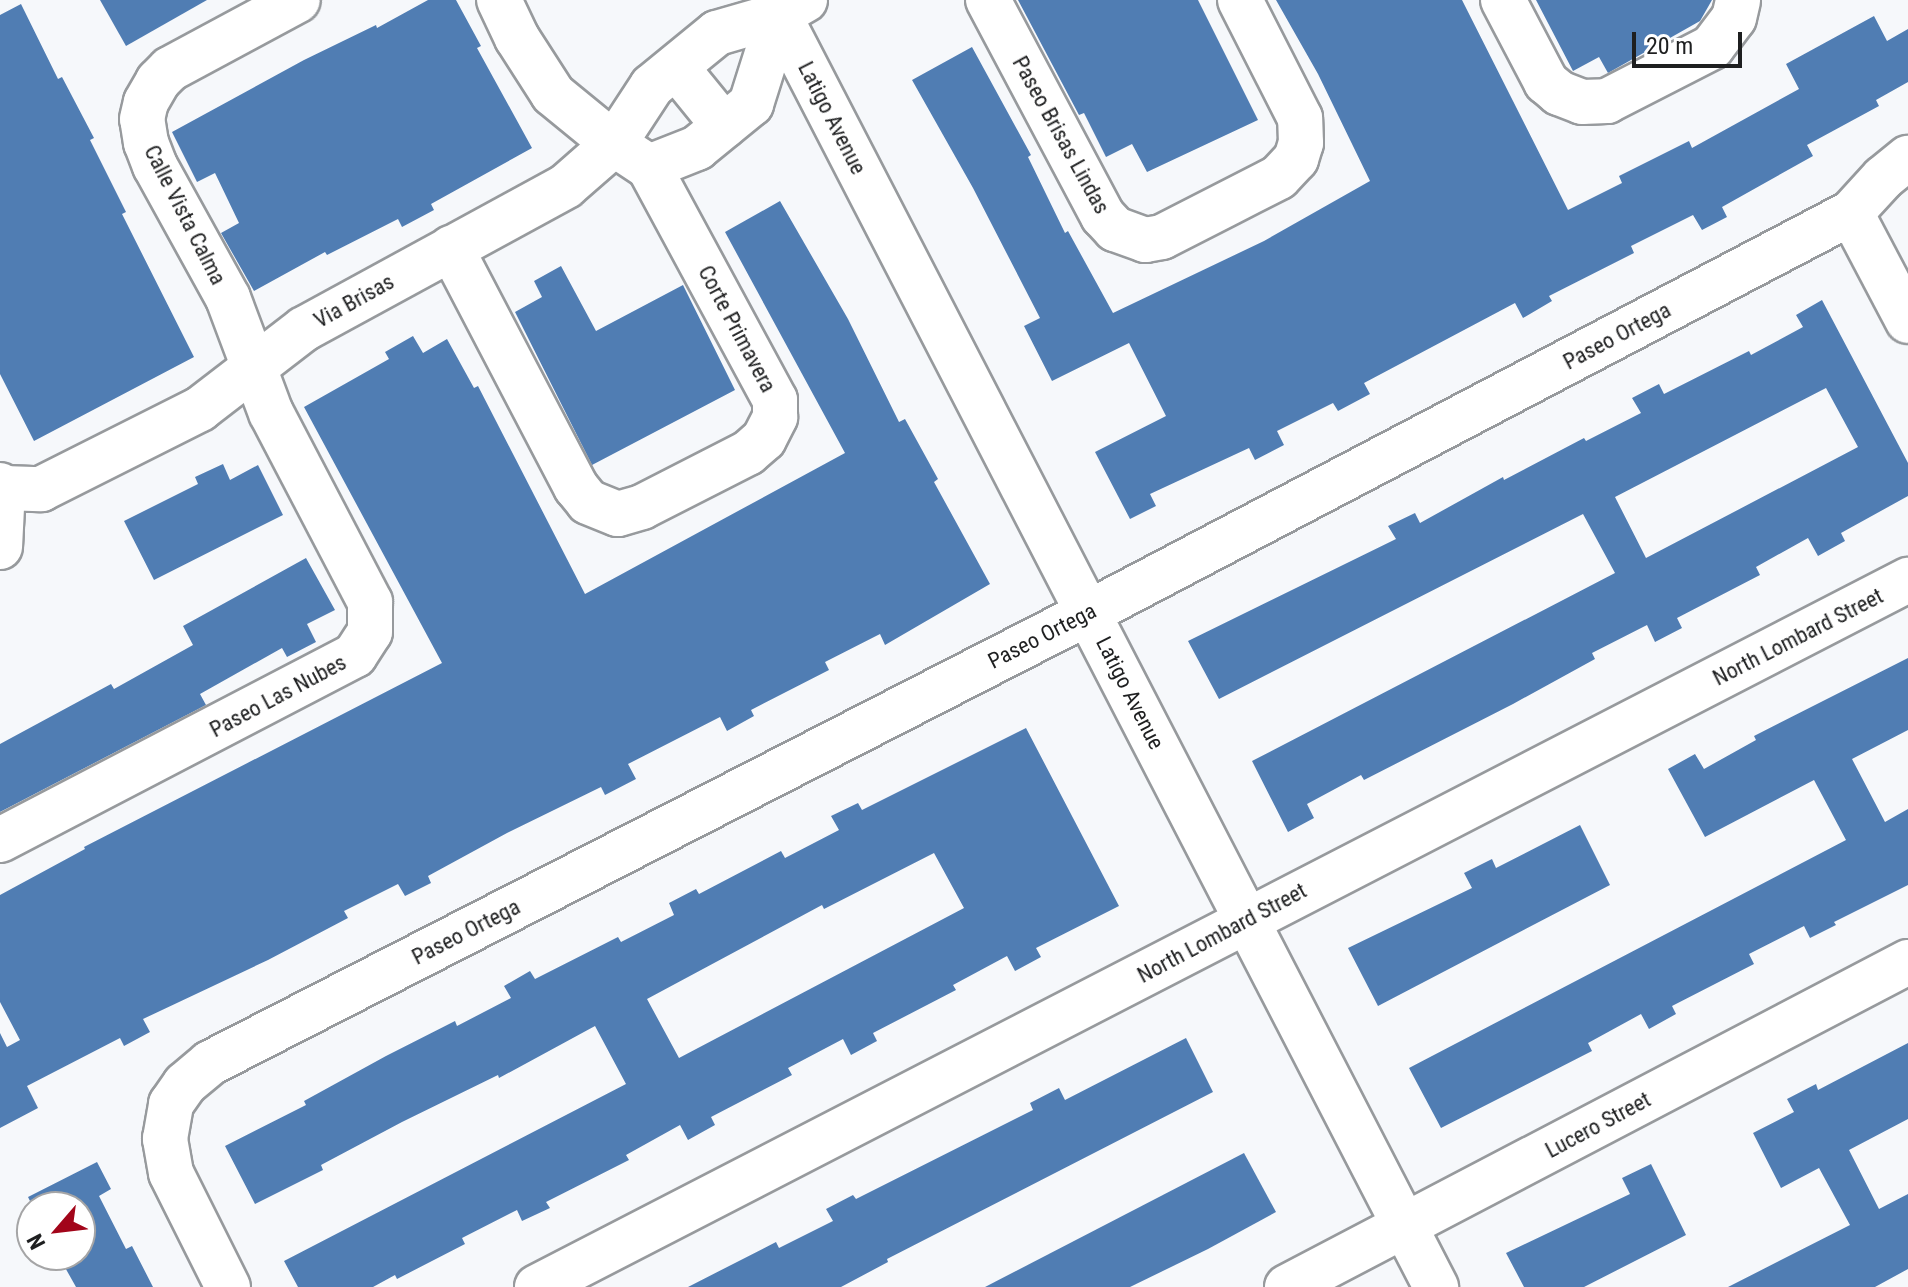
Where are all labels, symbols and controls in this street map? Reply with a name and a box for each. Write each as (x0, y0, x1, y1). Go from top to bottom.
scale bar (1636, 16, 1746, 66)
text: 20 m (1646, 32, 1693, 60)
street label: Paseo Brisas Lindas (1007, 52, 1115, 218)
street label: Latigo Avenue (792, 57, 872, 179)
street label: Calle Vista Calma (138, 141, 232, 289)
street label: Corte Primavera (693, 261, 781, 397)
street label: Via Brisas (309, 268, 399, 334)
street label: Paseo Ortega (1559, 297, 1675, 375)
street label: North Lombard Street (1708, 583, 1888, 691)
street label: Paseo Ortega (984, 598, 1100, 674)
street label: Latigo Avenue (1090, 632, 1170, 754)
street label: Paseo Las Nubes (205, 649, 351, 743)
street label: North Lombard Street (1133, 877, 1311, 989)
street label: Paseo Ortega (408, 894, 524, 970)
street label: Lucero Street (1541, 1086, 1655, 1164)
north arrow (16, 1191, 96, 1271)
text: N (22, 1230, 50, 1253)

